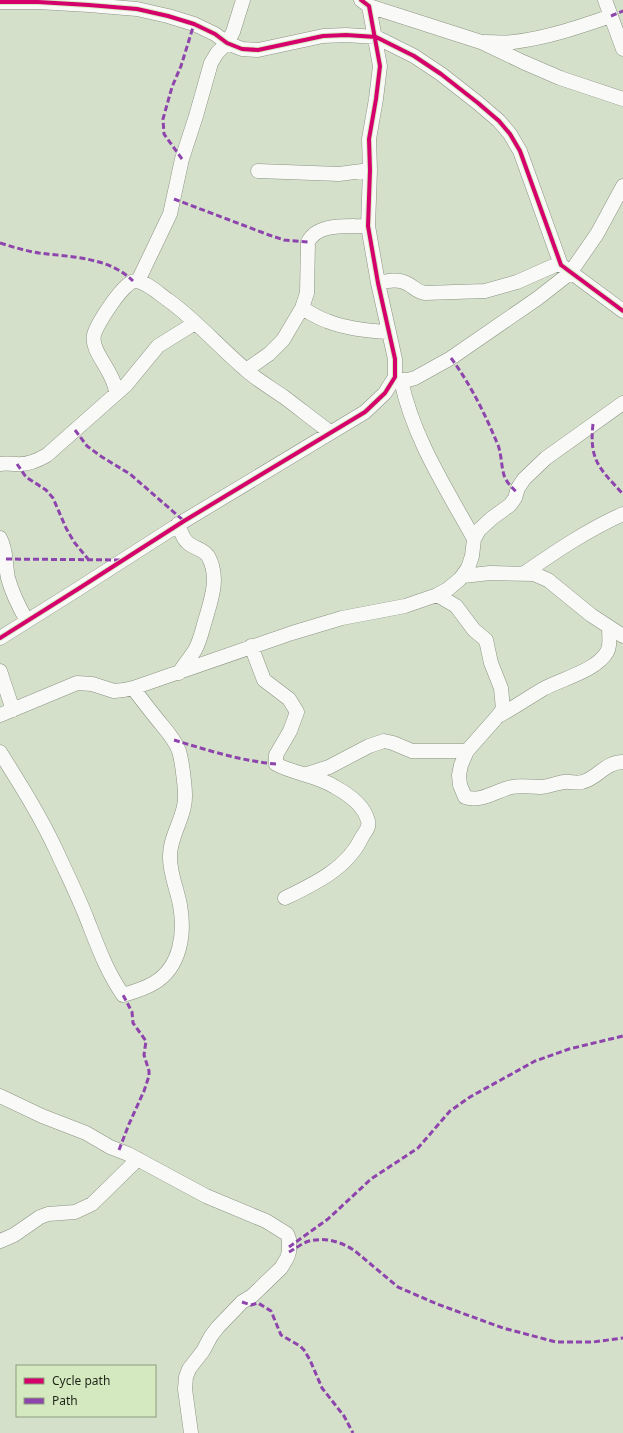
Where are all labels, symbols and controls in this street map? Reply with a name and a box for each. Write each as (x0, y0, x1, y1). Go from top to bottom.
legend (16, 1365, 156, 1417)
text: Cycle path (52, 1372, 110, 1389)
text: Path (52, 1392, 78, 1409)

